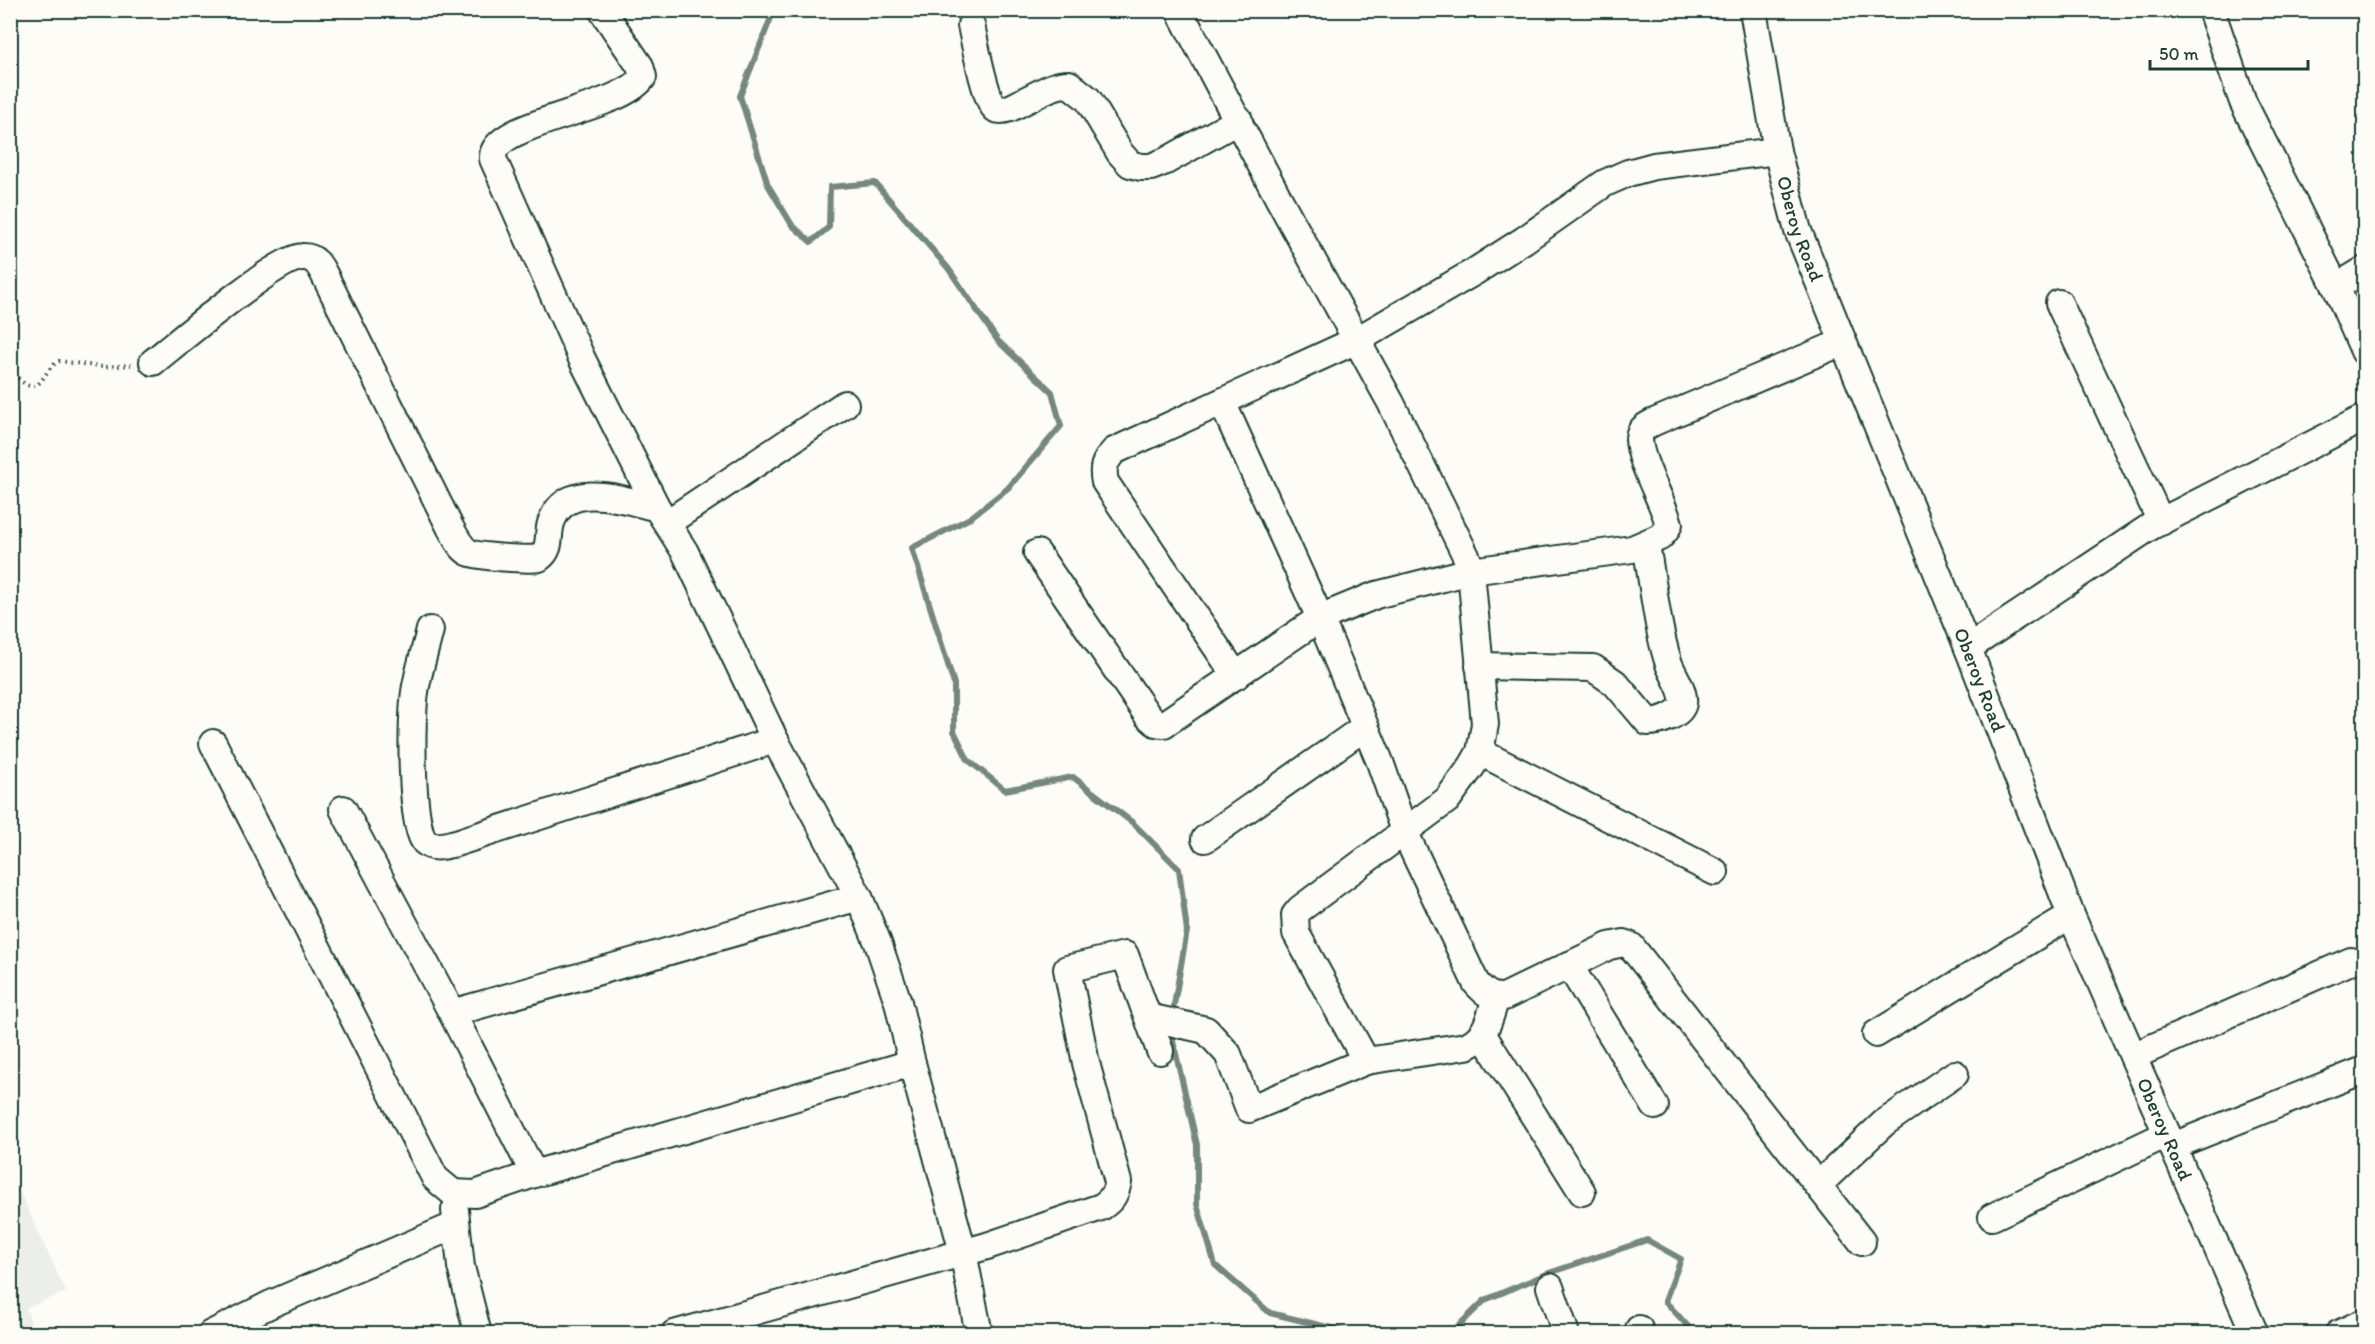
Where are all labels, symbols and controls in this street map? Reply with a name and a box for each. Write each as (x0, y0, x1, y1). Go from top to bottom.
scale bar (2150, 33, 2308, 71)
text: 50 m (2159, 43, 2199, 65)
street label: Oberoy Road (1772, 173, 1829, 285)
street label: Oberoy Road (1949, 624, 2011, 735)
street label: Oberoy Road (2132, 1074, 2198, 1184)

